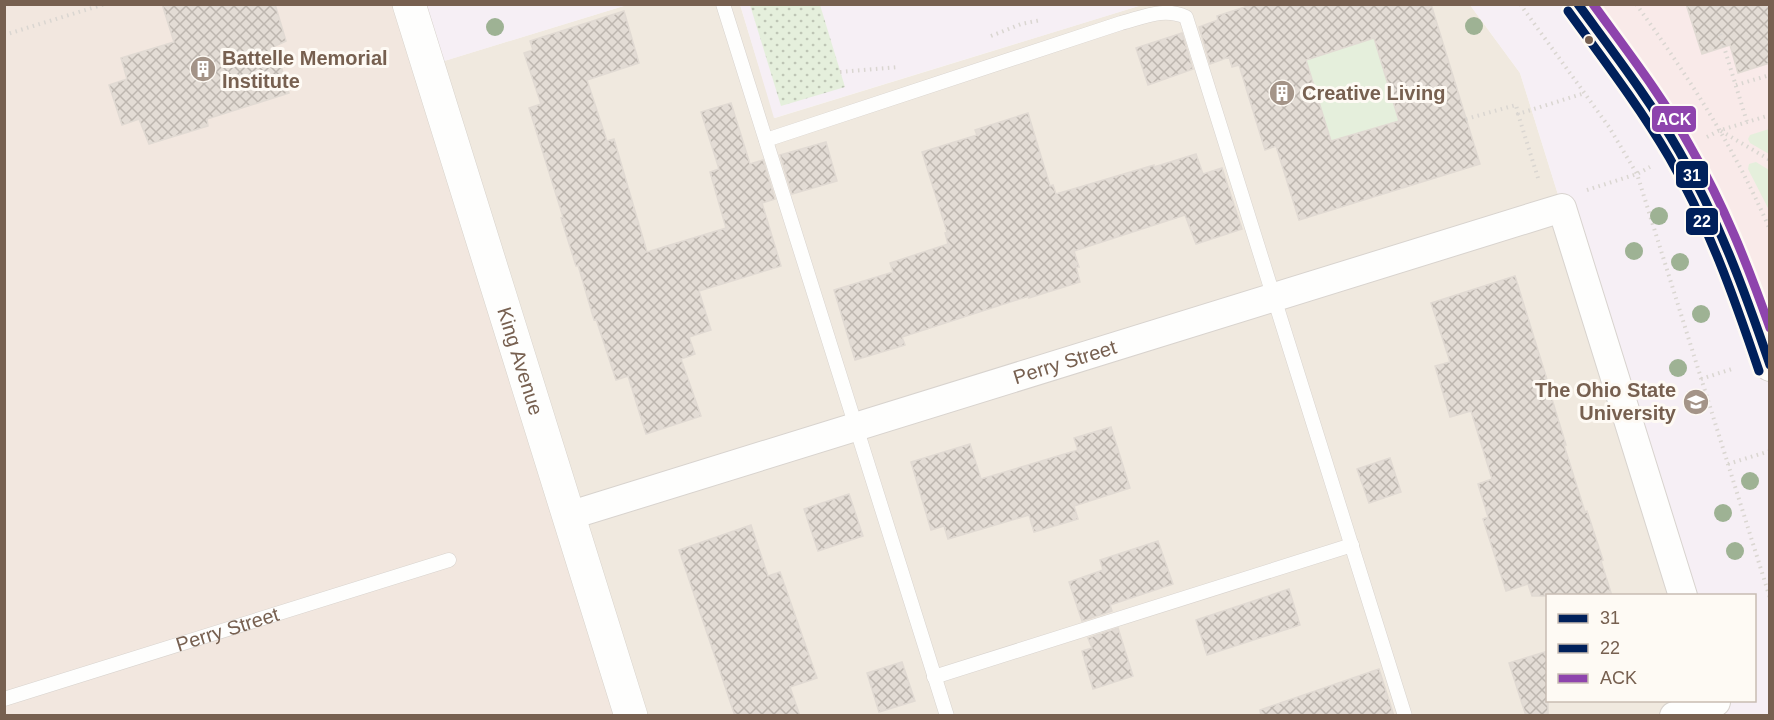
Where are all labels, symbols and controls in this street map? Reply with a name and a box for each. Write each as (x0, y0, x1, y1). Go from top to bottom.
unlabelled marker (1583, 34, 1595, 46)
place label: Battelle Memorial Institute (222, 47, 388, 92)
building icon: Battelle Memorial Institute (188, 54, 218, 84)
building icon: Creative Living (1267, 78, 1297, 108)
place label: Creative Living (1302, 82, 1445, 104)
line badge: ACK (1651, 105, 1697, 133)
text: ACK (1657, 111, 1692, 128)
line badge: 31 (1675, 160, 1709, 189)
text: 31 (1683, 167, 1701, 184)
line badge: 22 (1685, 207, 1719, 236)
text: 22 (1693, 213, 1711, 230)
street label: King Avenue (493, 304, 547, 418)
street label: Perry Street (1010, 336, 1119, 388)
place label: The Ohio State University (1535, 379, 1677, 424)
school or university icon: The Ohio State University (1681, 387, 1711, 417)
legend (1546, 594, 1756, 702)
street label: Perry Street (173, 603, 282, 656)
text: 31 (1600, 608, 1620, 628)
text: 22 (1600, 638, 1620, 658)
text: ACK (1600, 668, 1637, 688)

